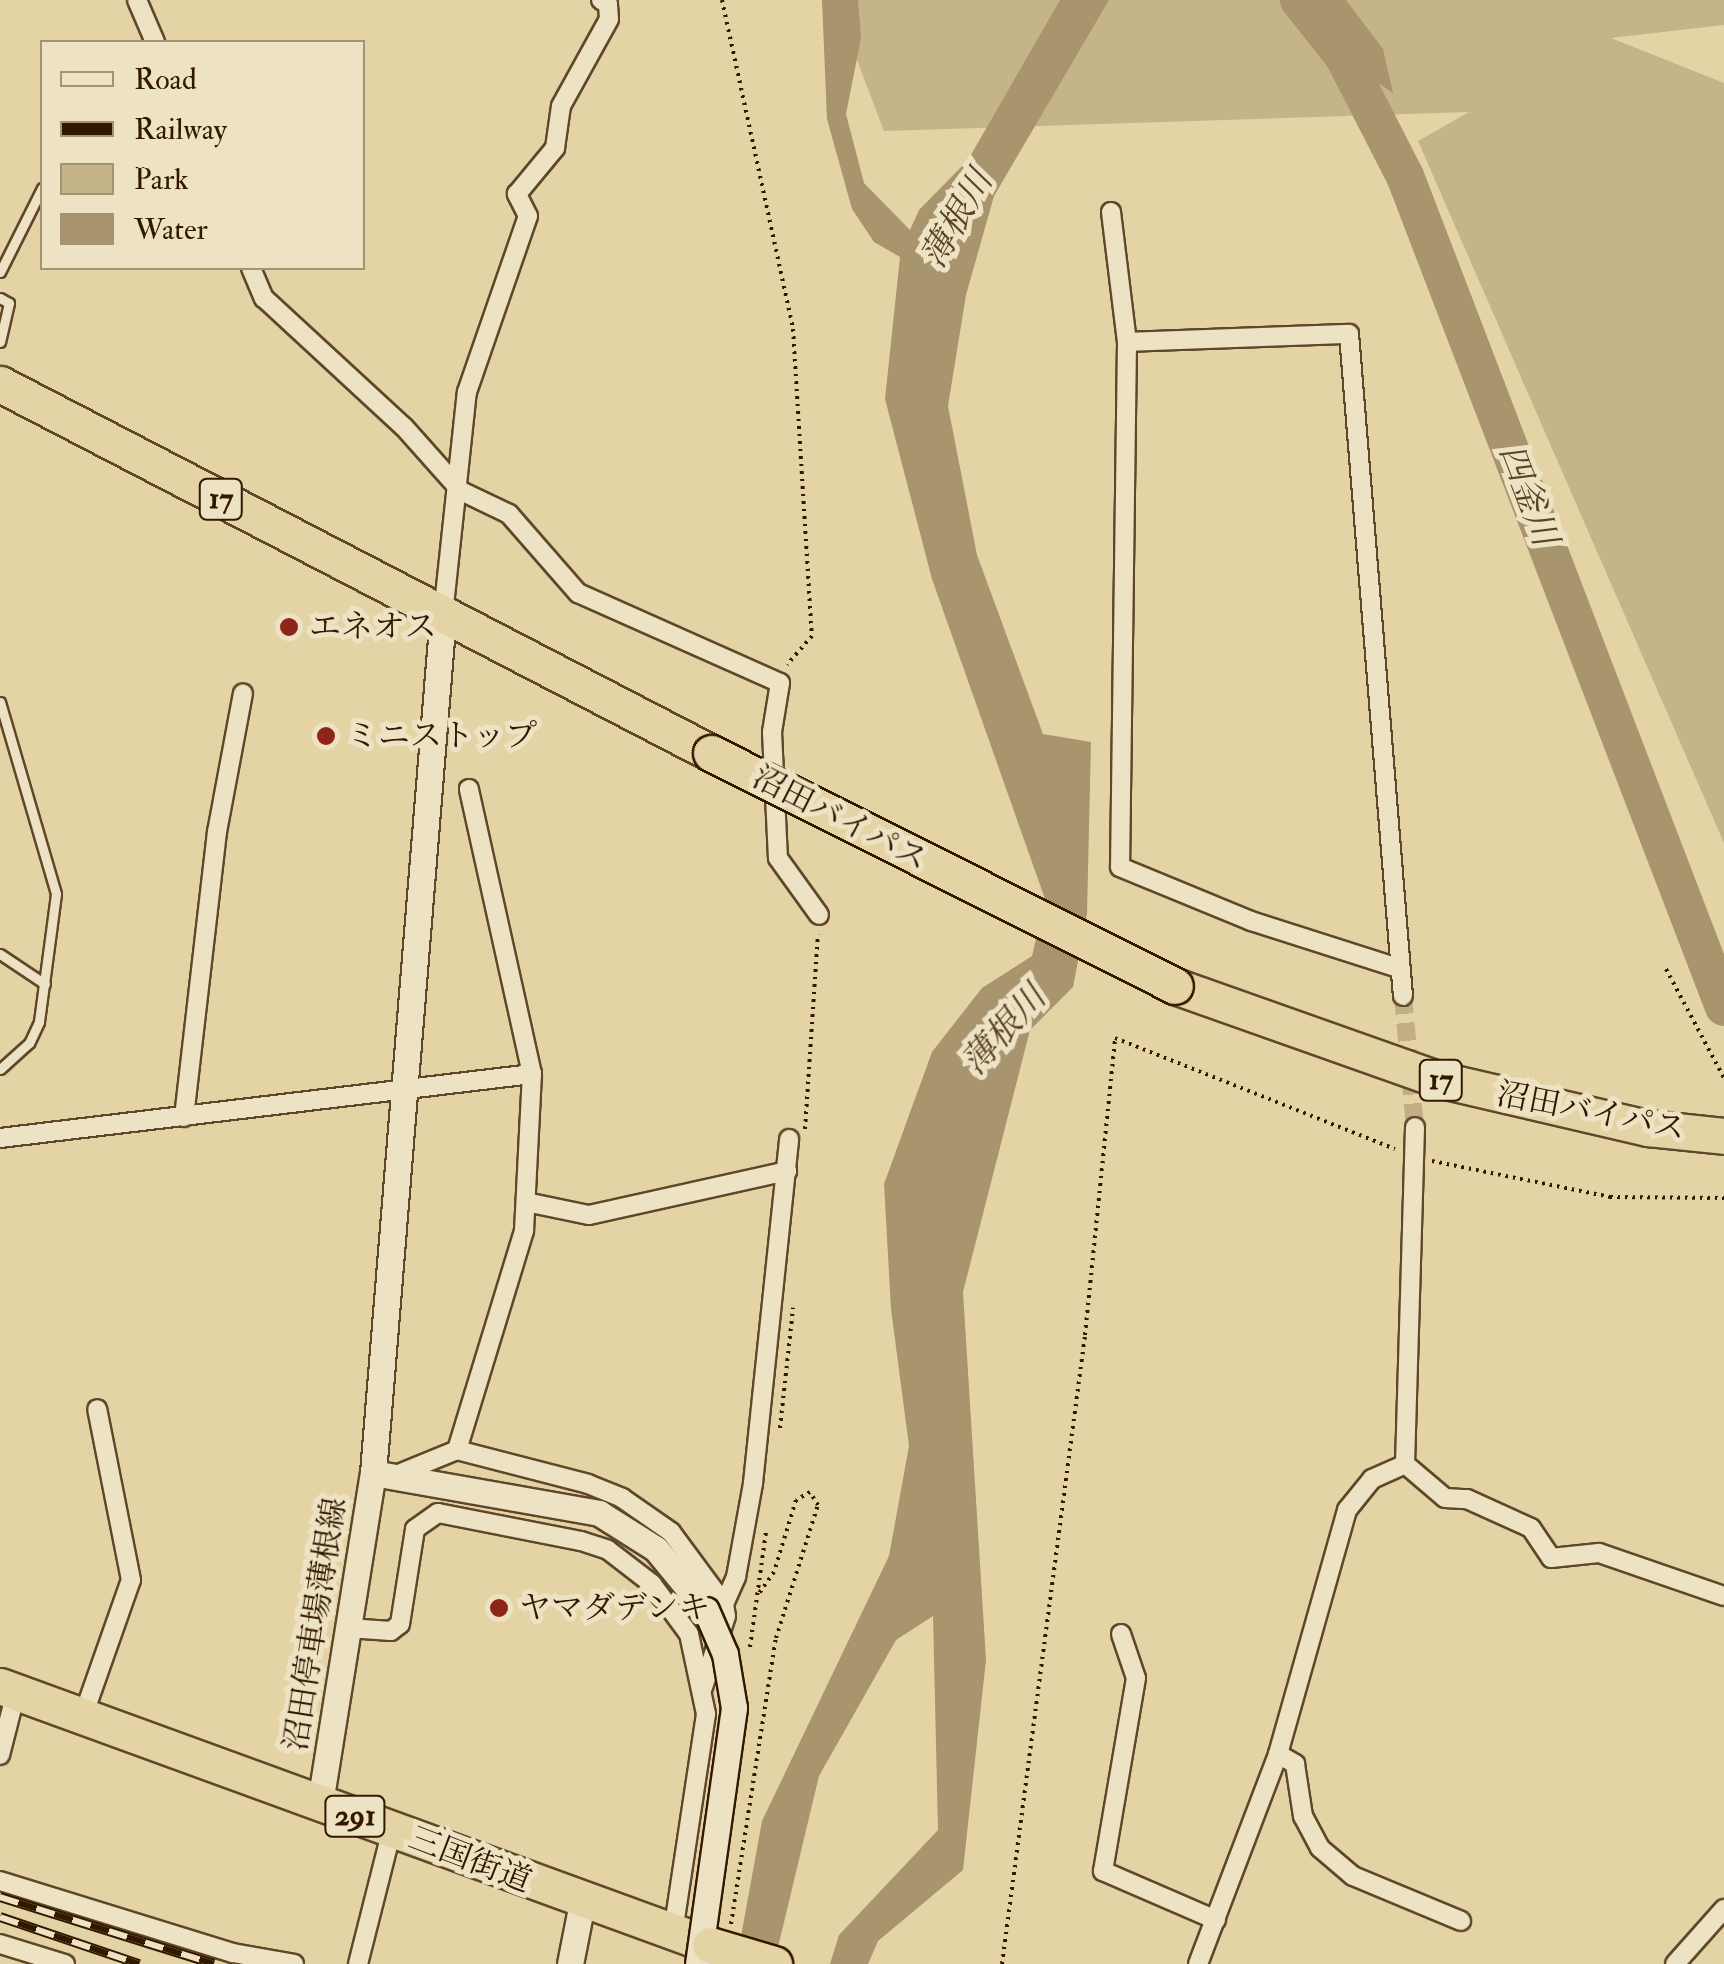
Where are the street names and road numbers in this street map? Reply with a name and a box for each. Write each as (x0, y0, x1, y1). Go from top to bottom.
road number: 17 (198, 474, 244, 524)
street label: 沼田バイパス (746, 758, 934, 880)
road number: 17 (1418, 1055, 1464, 1105)
street label: 沼田バイパス (1493, 1075, 1689, 1149)
street label: 沼田停車場薄根線 (277, 1495, 355, 1753)
road number: 291 (322, 1791, 388, 1841)
street label: 三国街道 (403, 1819, 537, 1901)

